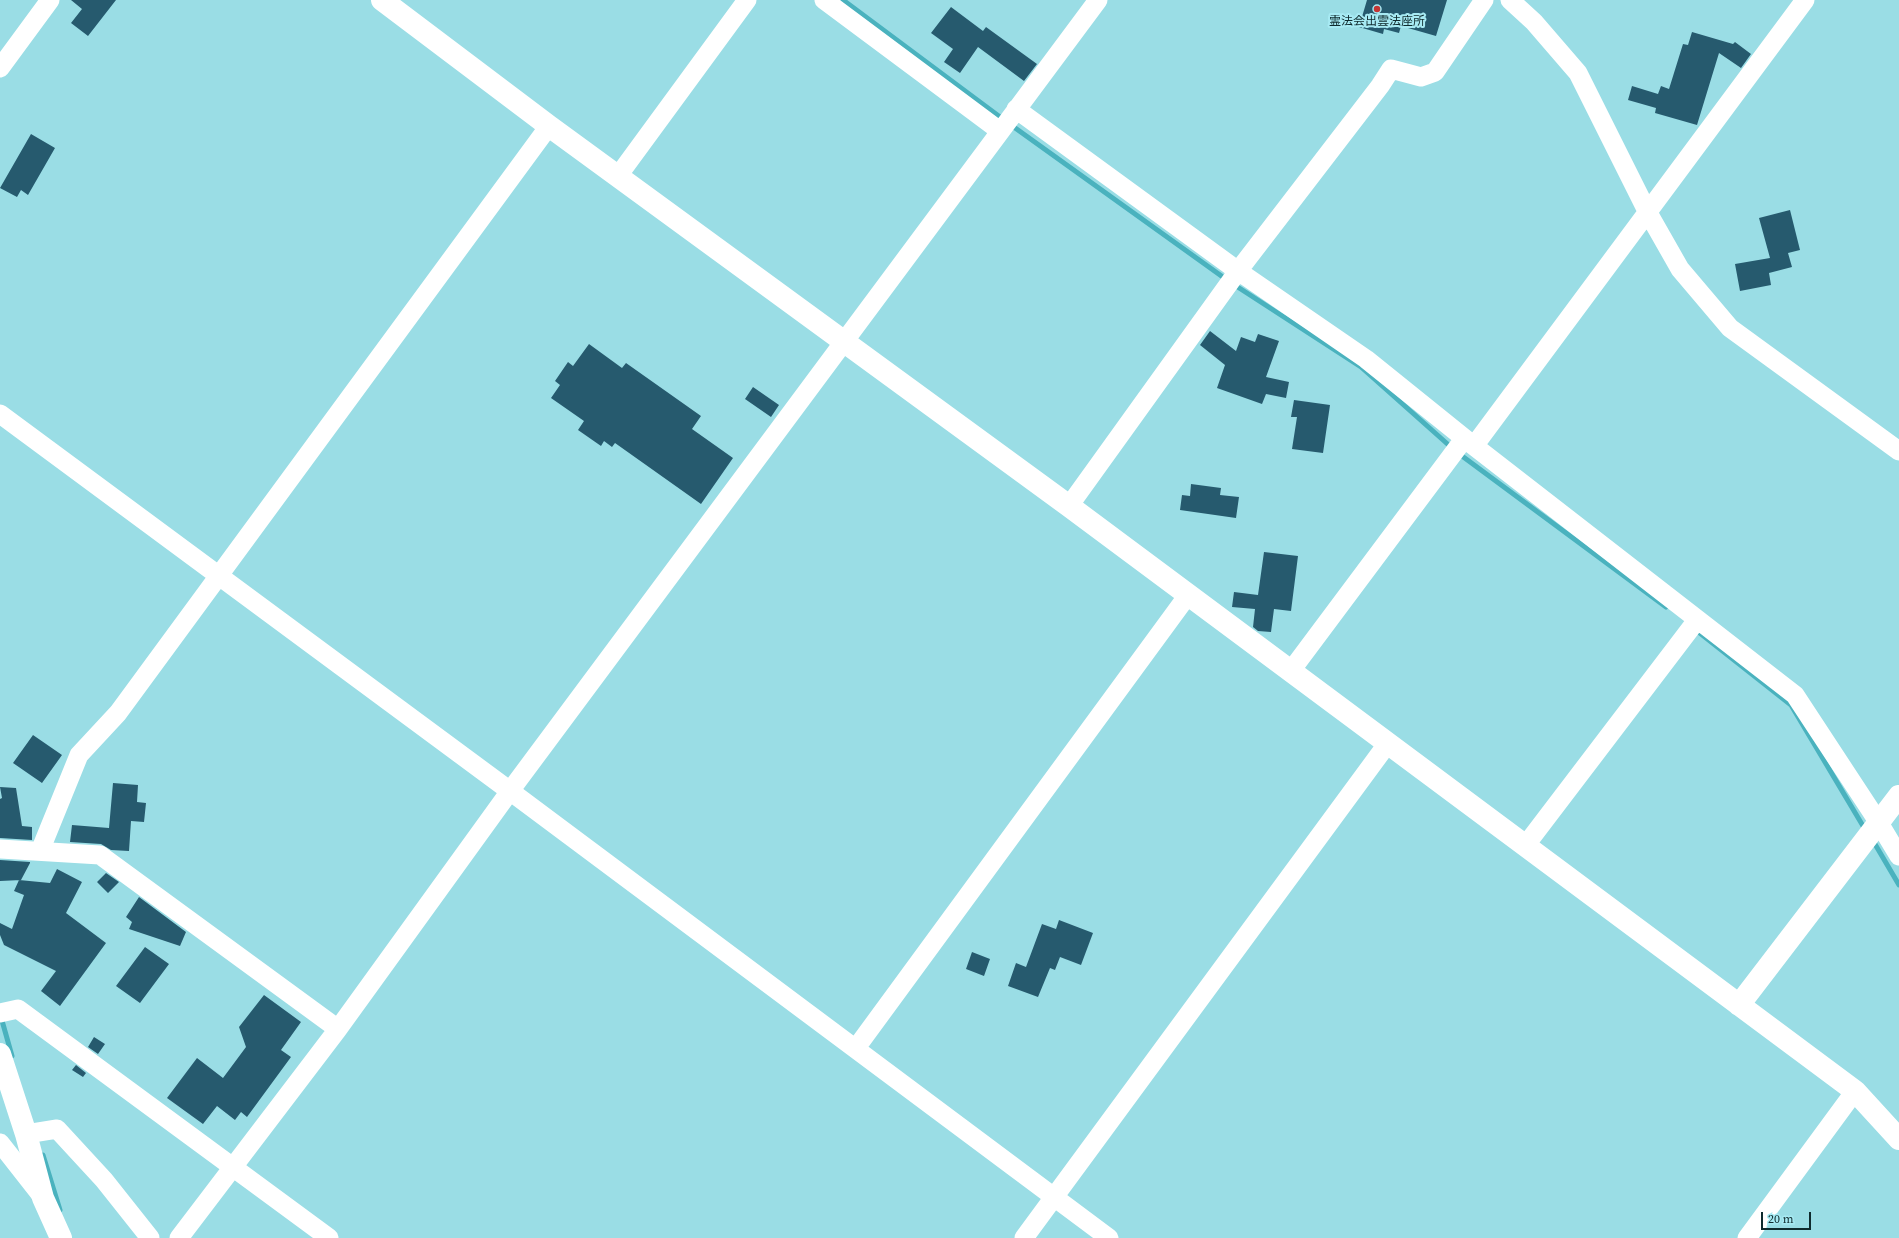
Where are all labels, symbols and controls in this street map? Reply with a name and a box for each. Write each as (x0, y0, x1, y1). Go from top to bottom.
marker: 霊法会出雲法座所 (1372, 4, 1382, 14)
place label: 霊法会出雲法座所 (1329, 15, 1425, 29)
scale bar (1763, 1204, 1813, 1230)
text: 20 m (1768, 1211, 1794, 1227)

